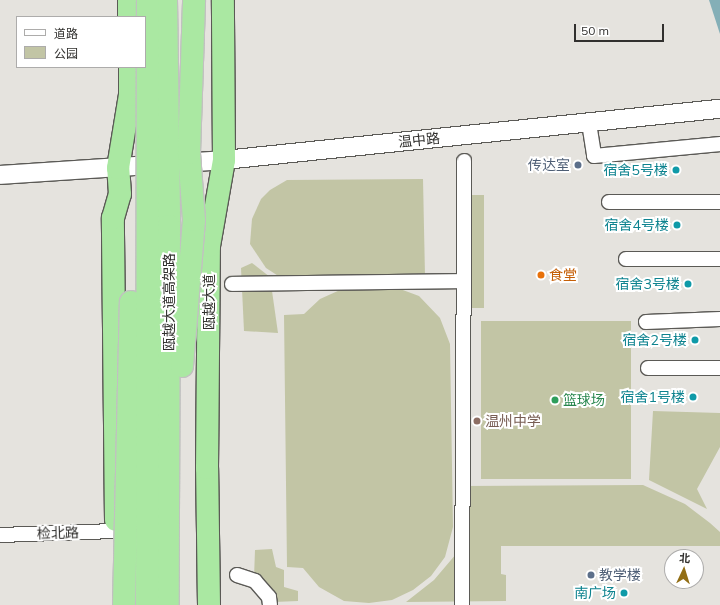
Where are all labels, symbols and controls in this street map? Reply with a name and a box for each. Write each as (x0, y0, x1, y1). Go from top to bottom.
legend (16, 16, 146, 68)
scale bar (576, 16, 666, 42)
text: 50 m (581, 23, 609, 38)
text: 道路 (54, 26, 78, 41)
text: 公园 (54, 46, 78, 61)
street label: 温中路 (397, 129, 441, 151)
place label: 传达室 (528, 157, 570, 173)
marker: 传达室 (573, 160, 583, 170)
place label: 宿舍5号楼 (604, 162, 668, 178)
marker: 宿舍5号楼 (671, 165, 681, 175)
place label: 宿舍4号楼 (605, 217, 669, 233)
marker: 宿舍4号楼 (672, 220, 682, 230)
street label: 瓯越大道高架路 (161, 253, 177, 351)
place label: 食堂 (549, 267, 577, 283)
marker: 食堂 (536, 270, 546, 280)
street label: 瓯越大道 (201, 274, 217, 330)
place label: 宿舍3号楼 (616, 276, 680, 292)
marker: 宿舍3号楼 (683, 279, 693, 289)
place label: 宿舍2号楼 (623, 332, 687, 348)
marker: 宿舍2号楼 (690, 335, 700, 345)
place label: 宿舍1号楼 (621, 389, 685, 405)
place label: 篮球场 (563, 392, 605, 408)
marker: 宿舍1号楼 (688, 392, 698, 402)
marker: 篮球场 (550, 395, 560, 405)
place label: 温州中学 (485, 413, 541, 429)
marker: 温州中学 (472, 416, 482, 426)
street label: 检北路 (37, 524, 79, 542)
north arrow (664, 549, 704, 589)
text: 北 (679, 551, 691, 565)
place label: 教学楼 (599, 567, 641, 583)
marker: 教学楼 (586, 570, 596, 580)
place label: 南广场 (574, 585, 616, 601)
marker: 南广场 (619, 588, 629, 598)

